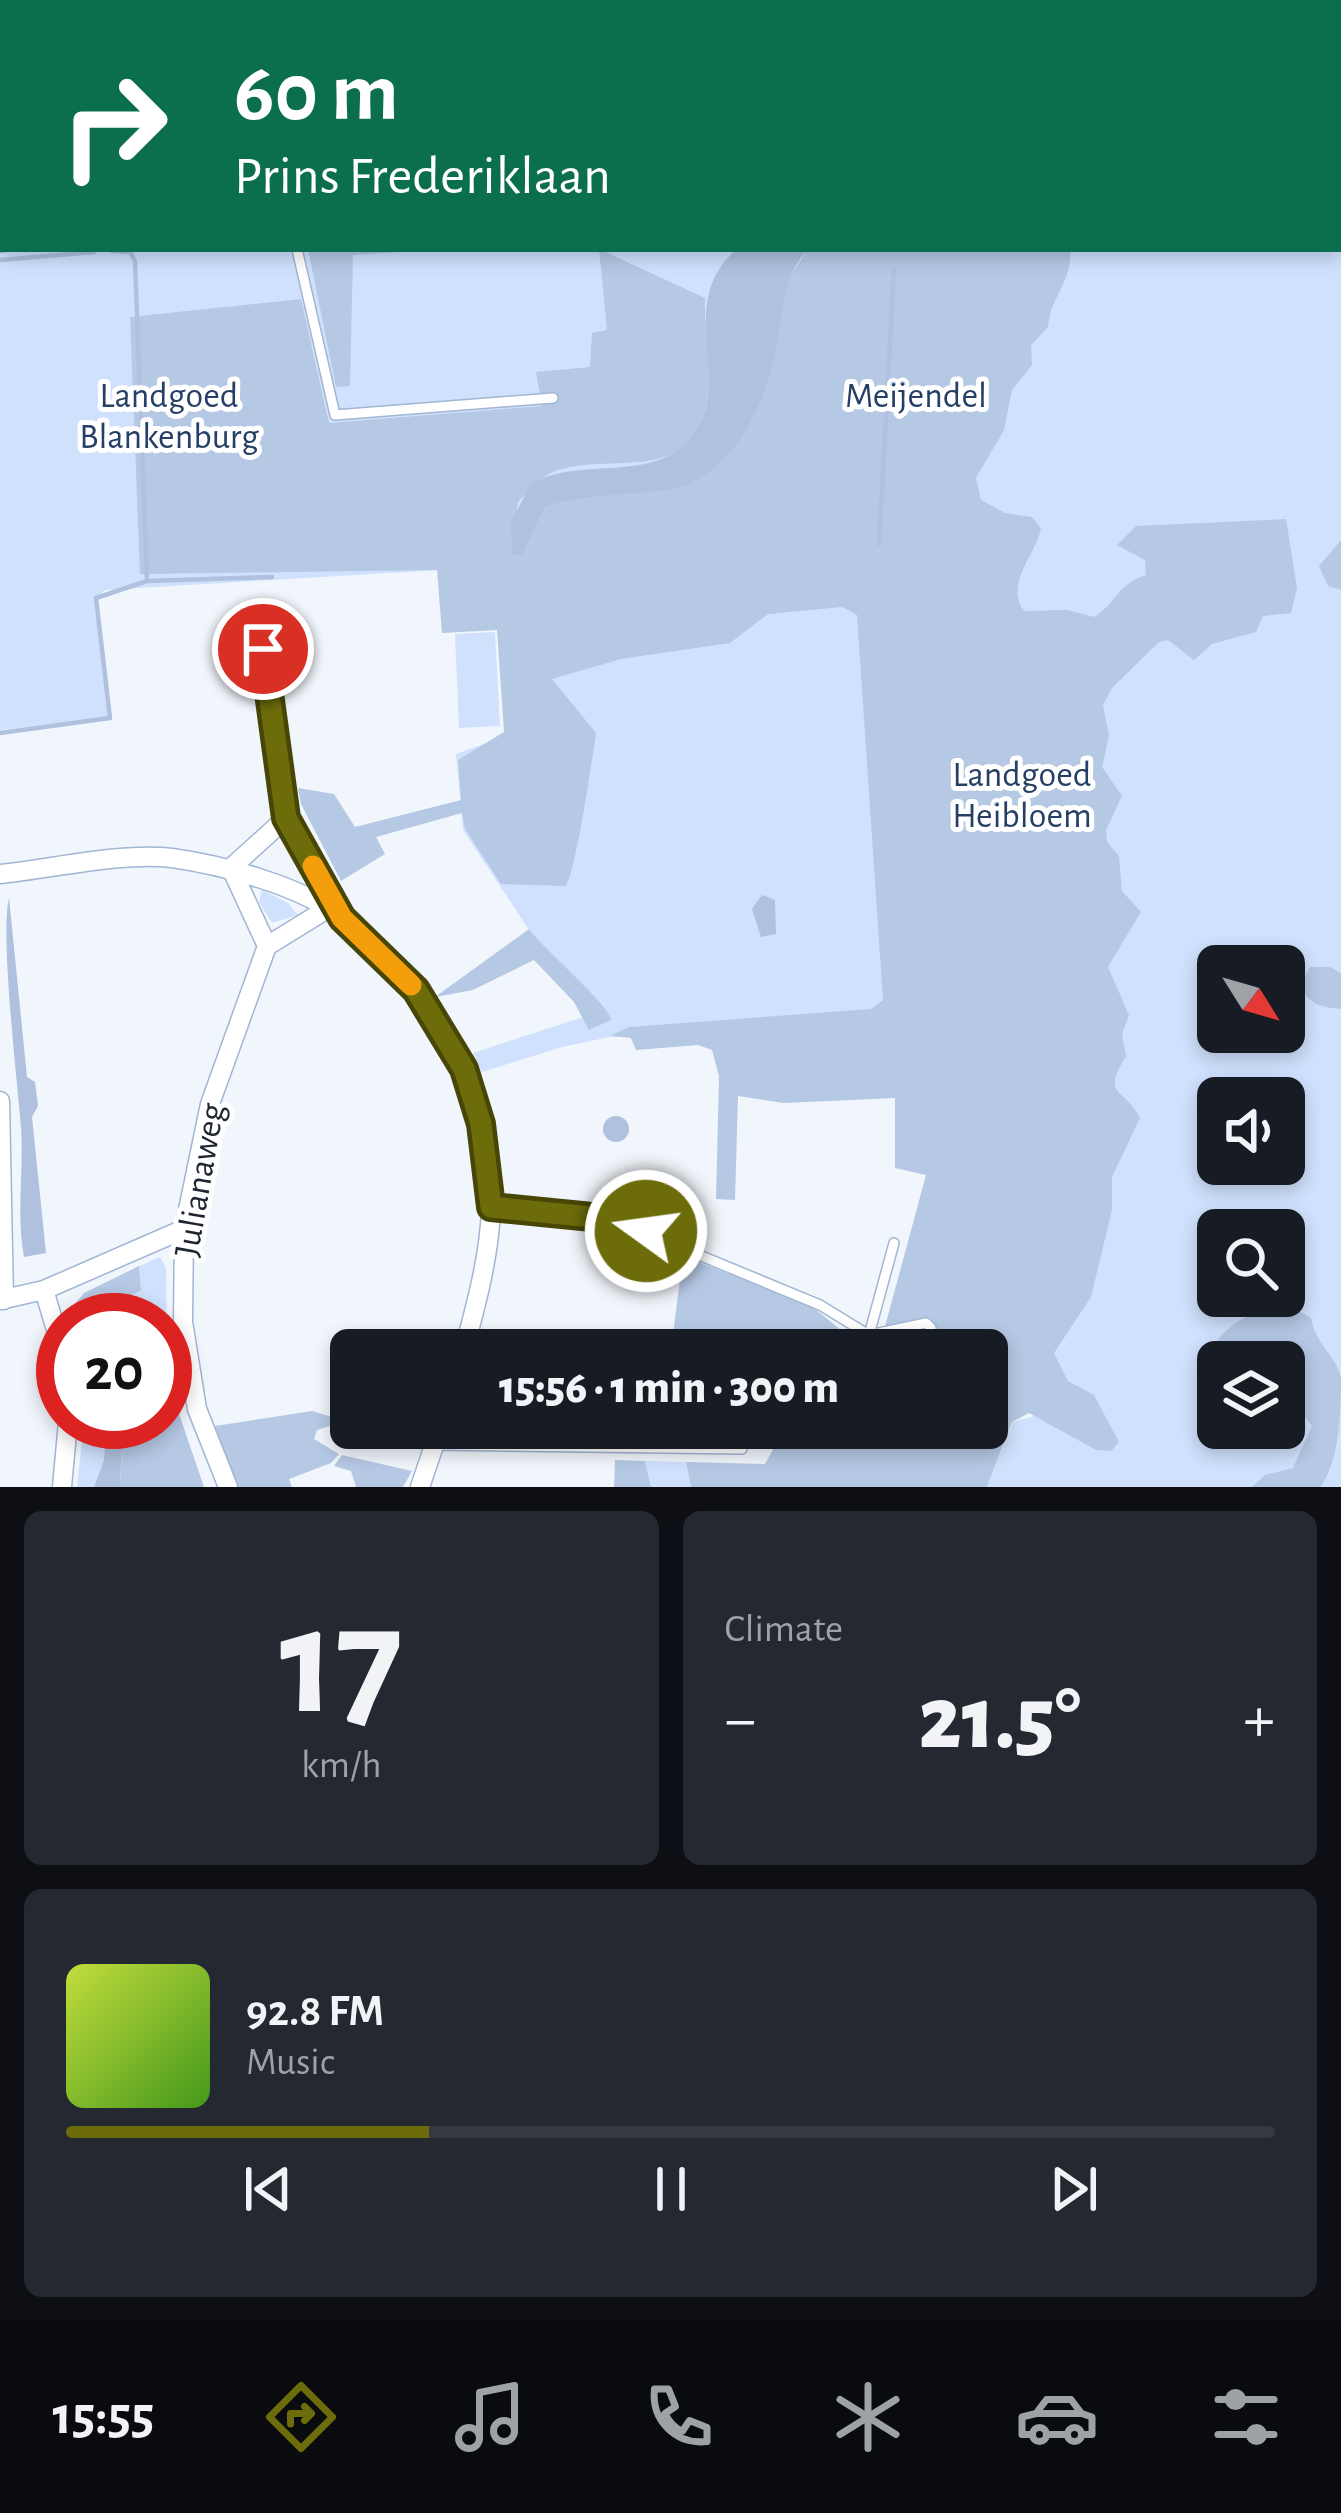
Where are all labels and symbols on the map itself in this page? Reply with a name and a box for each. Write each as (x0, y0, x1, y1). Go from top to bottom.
park label: Landgoed Blankenburg (79, 378, 259, 455)
park label: Meijendel (845, 378, 987, 414)
pin (212, 598, 314, 700)
park label: Landgoed Heibloem (952, 757, 1092, 834)
north arrow (1197, 945, 1305, 1053)
street label: Julianaweg (169, 1100, 231, 1260)
position arrow (583, 1168, 709, 1294)
speed limit sign: 20 (36, 1293, 192, 1449)

